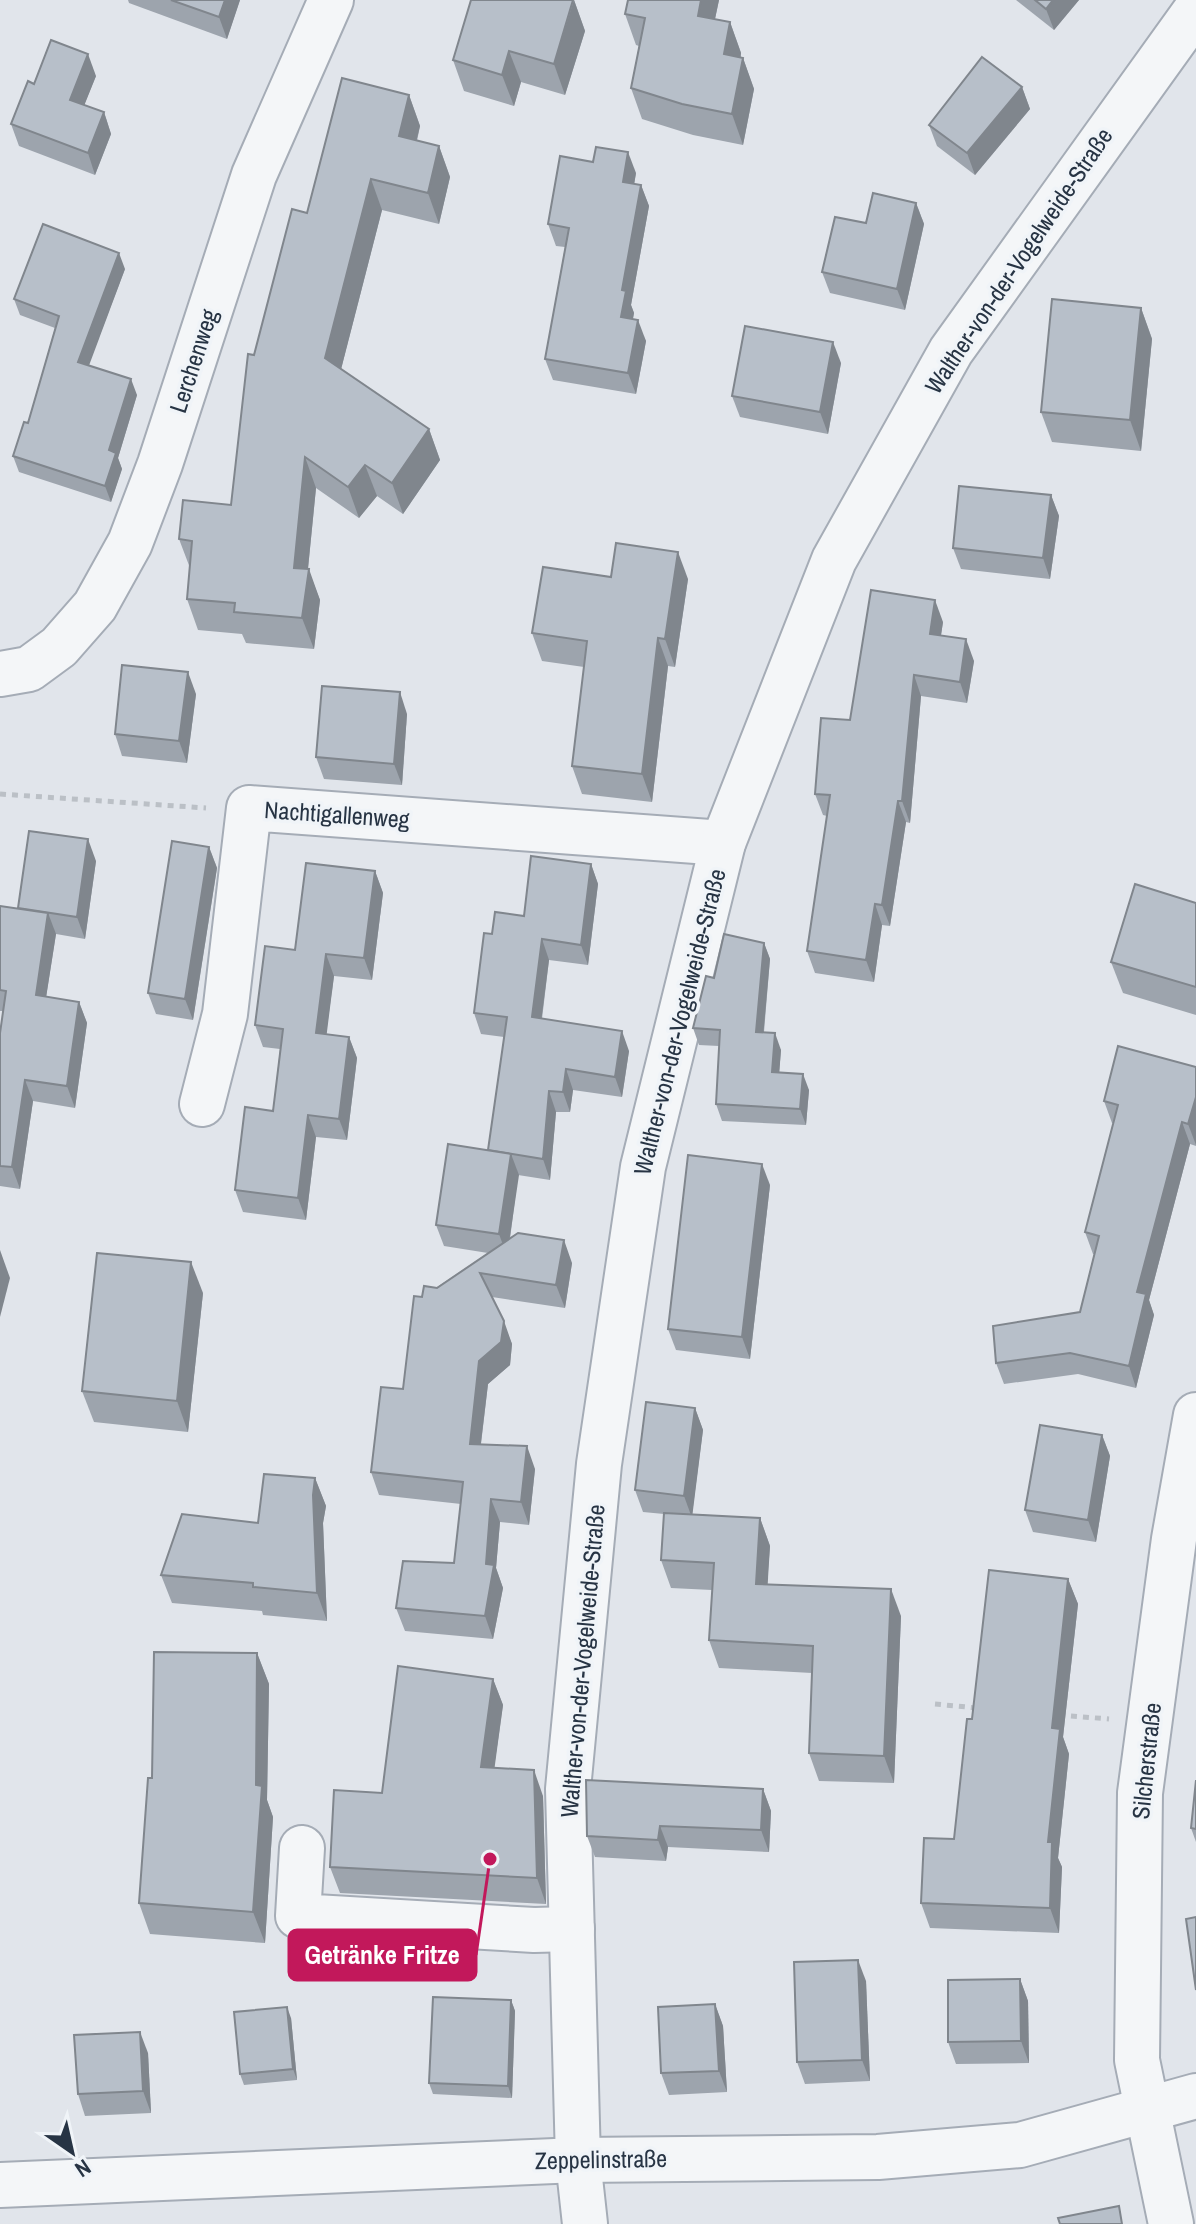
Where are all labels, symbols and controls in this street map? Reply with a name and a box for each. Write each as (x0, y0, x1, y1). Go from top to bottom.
street label: Walther-von-der-Vogelweide-Straße (917, 121, 1119, 400)
street label: Lerchenweg (161, 305, 225, 417)
street label: Nachtigallenweg (263, 793, 411, 835)
street label: Walther-von-der-Vogelweide-Straße (625, 865, 733, 1178)
street label: Walther-von-der-Vogelweide-Straße (552, 1503, 612, 1819)
street label: Silcherstraße (1124, 1701, 1168, 1821)
callout: Getränke Fritze (289, 1930, 476, 1980)
text: Getränke Fritze (304, 1937, 460, 1972)
north arrow (32, 2112, 112, 2192)
street label: Zeppelinstraße (535, 2142, 667, 2176)
text: N (69, 2153, 97, 2185)

